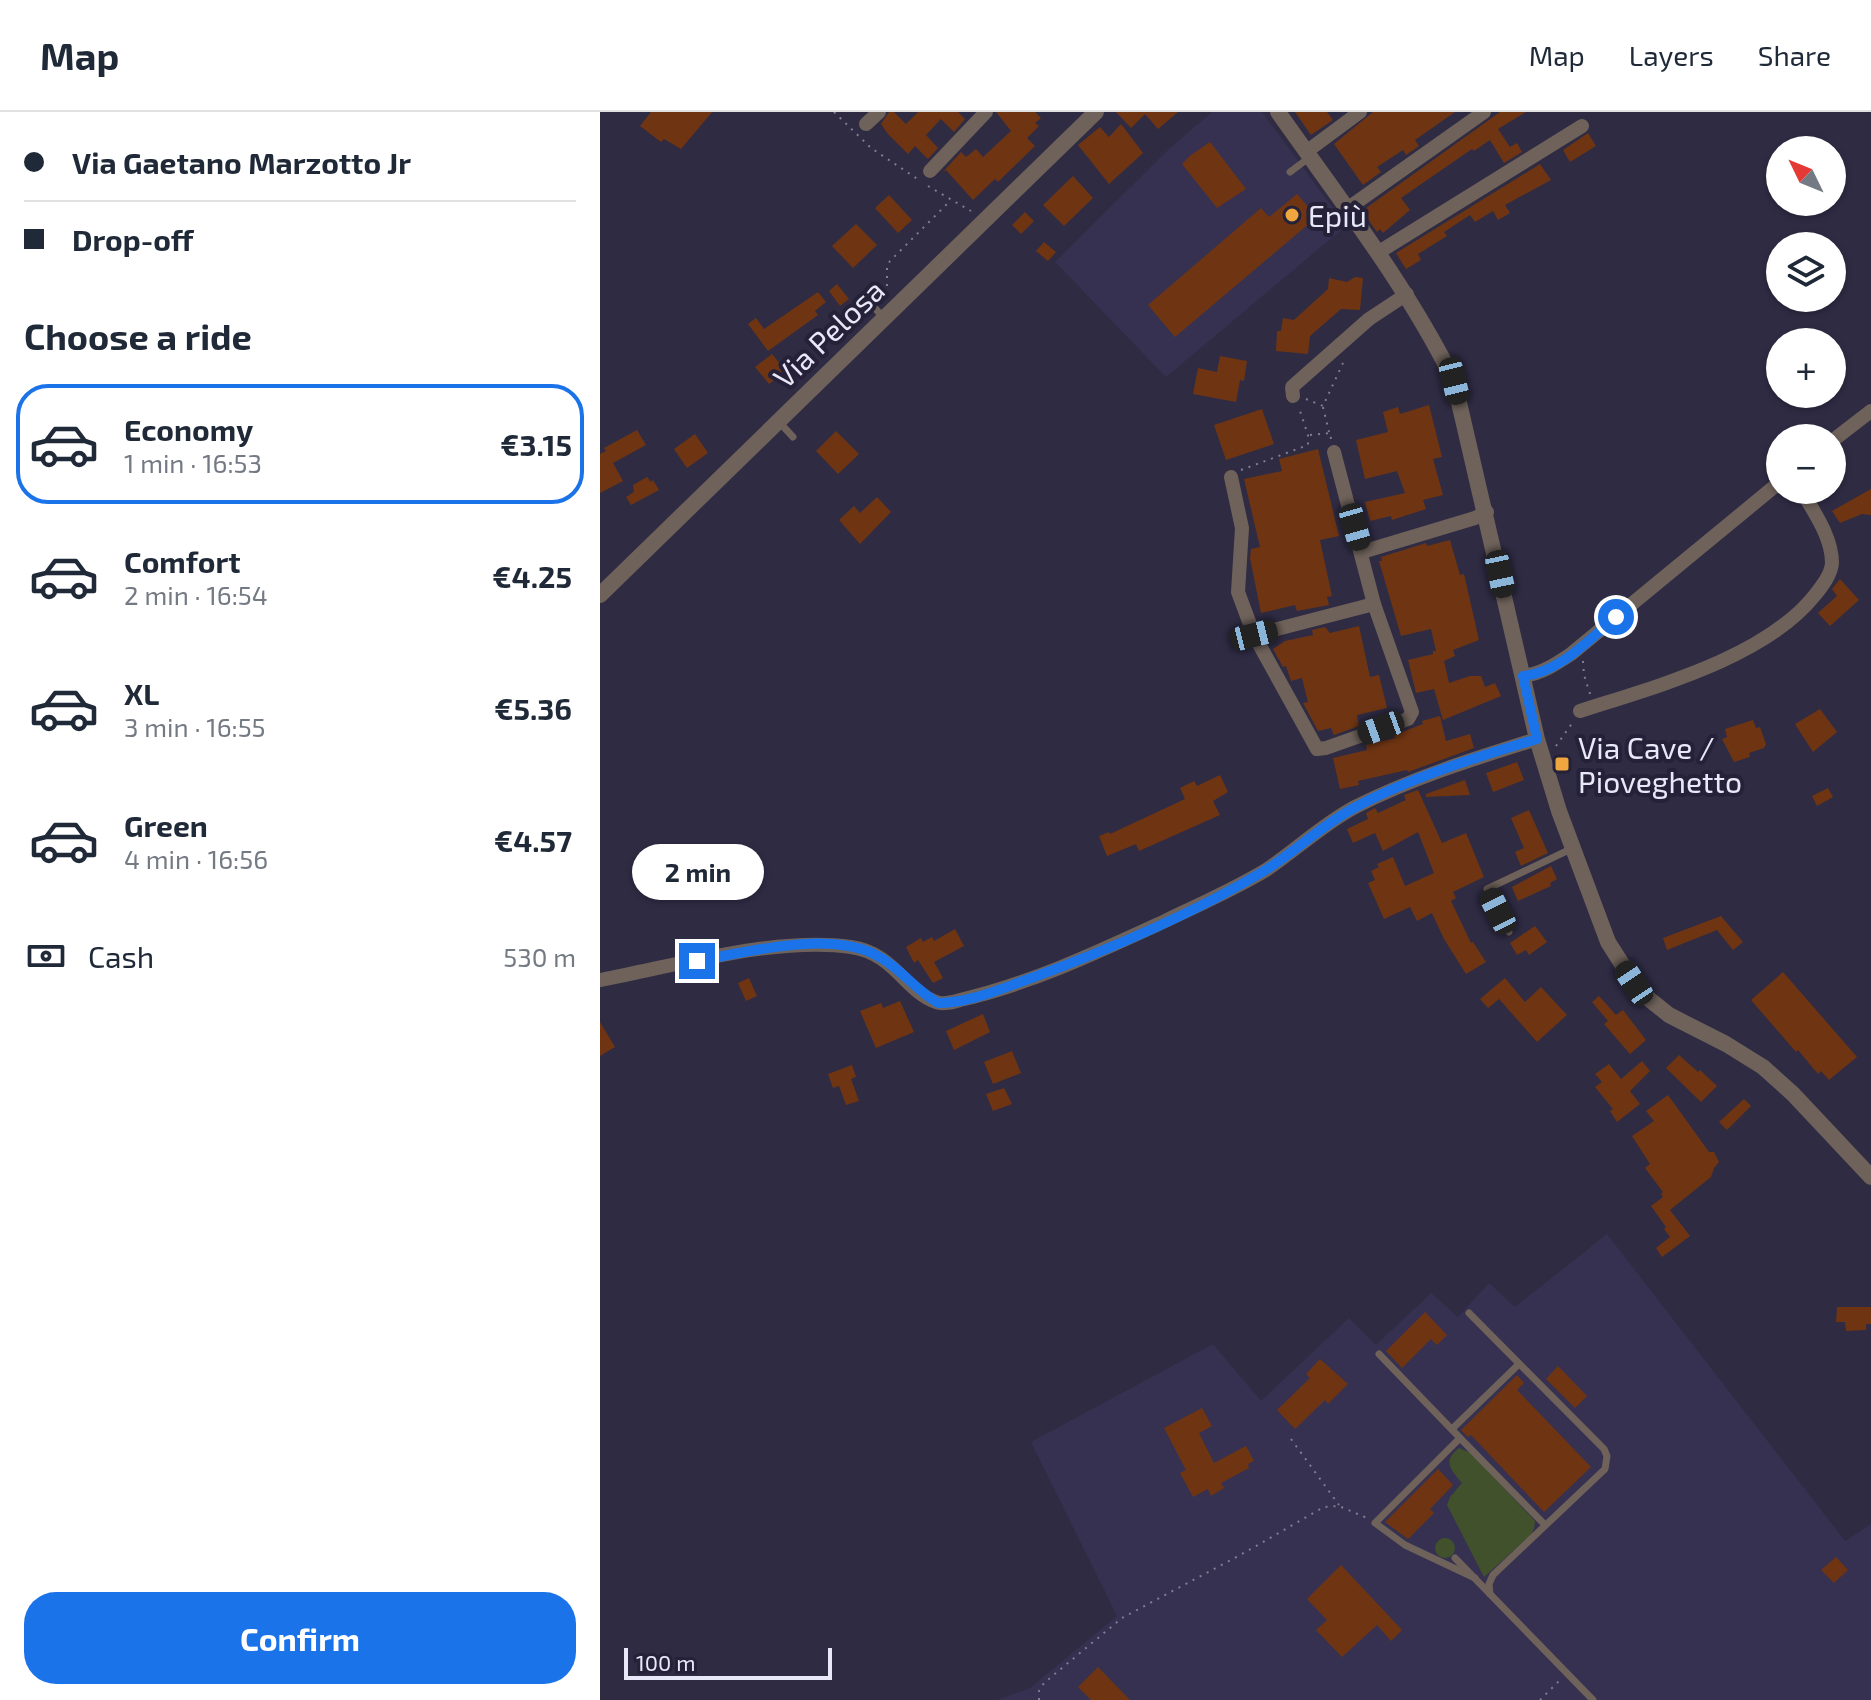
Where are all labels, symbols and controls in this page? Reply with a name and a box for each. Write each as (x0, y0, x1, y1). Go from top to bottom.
text: Map (40, 32, 119, 78)
text: Map (1529, 38, 1585, 72)
text: Layers (1629, 38, 1714, 72)
text: Share (1758, 38, 1831, 72)
north arrow (1766, 136, 1846, 216)
map controls (1766, 136, 1846, 504)
text: Via Gaetano Marzotto Jr (72, 144, 411, 180)
place label: Epiù (1308, 197, 1367, 233)
marker: Epiù (1283, 206, 1301, 224)
text: Drop-off (72, 221, 194, 257)
button: layers (1766, 232, 1846, 312)
street label: Via Pelosa (765, 271, 891, 395)
text: Choose a ride (24, 314, 252, 357)
button: + (1766, 328, 1846, 408)
car (1437, 355, 1471, 407)
icon: car (28, 408, 100, 480)
text: Economy (124, 411, 253, 447)
button: − (1766, 424, 1846, 504)
text: €3.15 (500, 426, 572, 462)
text: 1 min · 16:53 (124, 447, 262, 478)
car (1337, 501, 1373, 553)
icon: car (28, 540, 100, 612)
text: Comfort (124, 543, 241, 579)
car (1483, 548, 1517, 600)
text: €4.25 (492, 558, 572, 594)
text: 2 min · 16:54 (124, 579, 268, 610)
route start (1598, 599, 1634, 635)
car (1228, 618, 1280, 652)
icon: car (28, 672, 100, 744)
text: XL (124, 675, 159, 711)
text: €5.36 (494, 690, 572, 726)
car (1354, 709, 1408, 747)
text: 3 min · 16:55 (124, 711, 266, 742)
place label: Via Cave / Pioveghetto (1578, 729, 1742, 799)
marker: Via Cave / Pioveghetto (1553, 755, 1571, 773)
icon: car (28, 804, 100, 876)
text: Green (124, 807, 208, 843)
text: €4.57 (494, 822, 572, 858)
text: 4 min · 16:56 (124, 843, 268, 874)
callout: 2 min (631, 845, 763, 901)
text: 2 min (665, 856, 731, 887)
car (1476, 884, 1520, 938)
icon: cash (24, 934, 68, 978)
text: Cash (88, 938, 154, 974)
text: 530 m (503, 941, 576, 972)
route end (679, 943, 715, 979)
car (1611, 956, 1657, 1010)
button: Confirm (24, 1592, 576, 1684)
scale bar (624, 1644, 832, 1680)
text: 100 m (636, 1649, 695, 1675)

